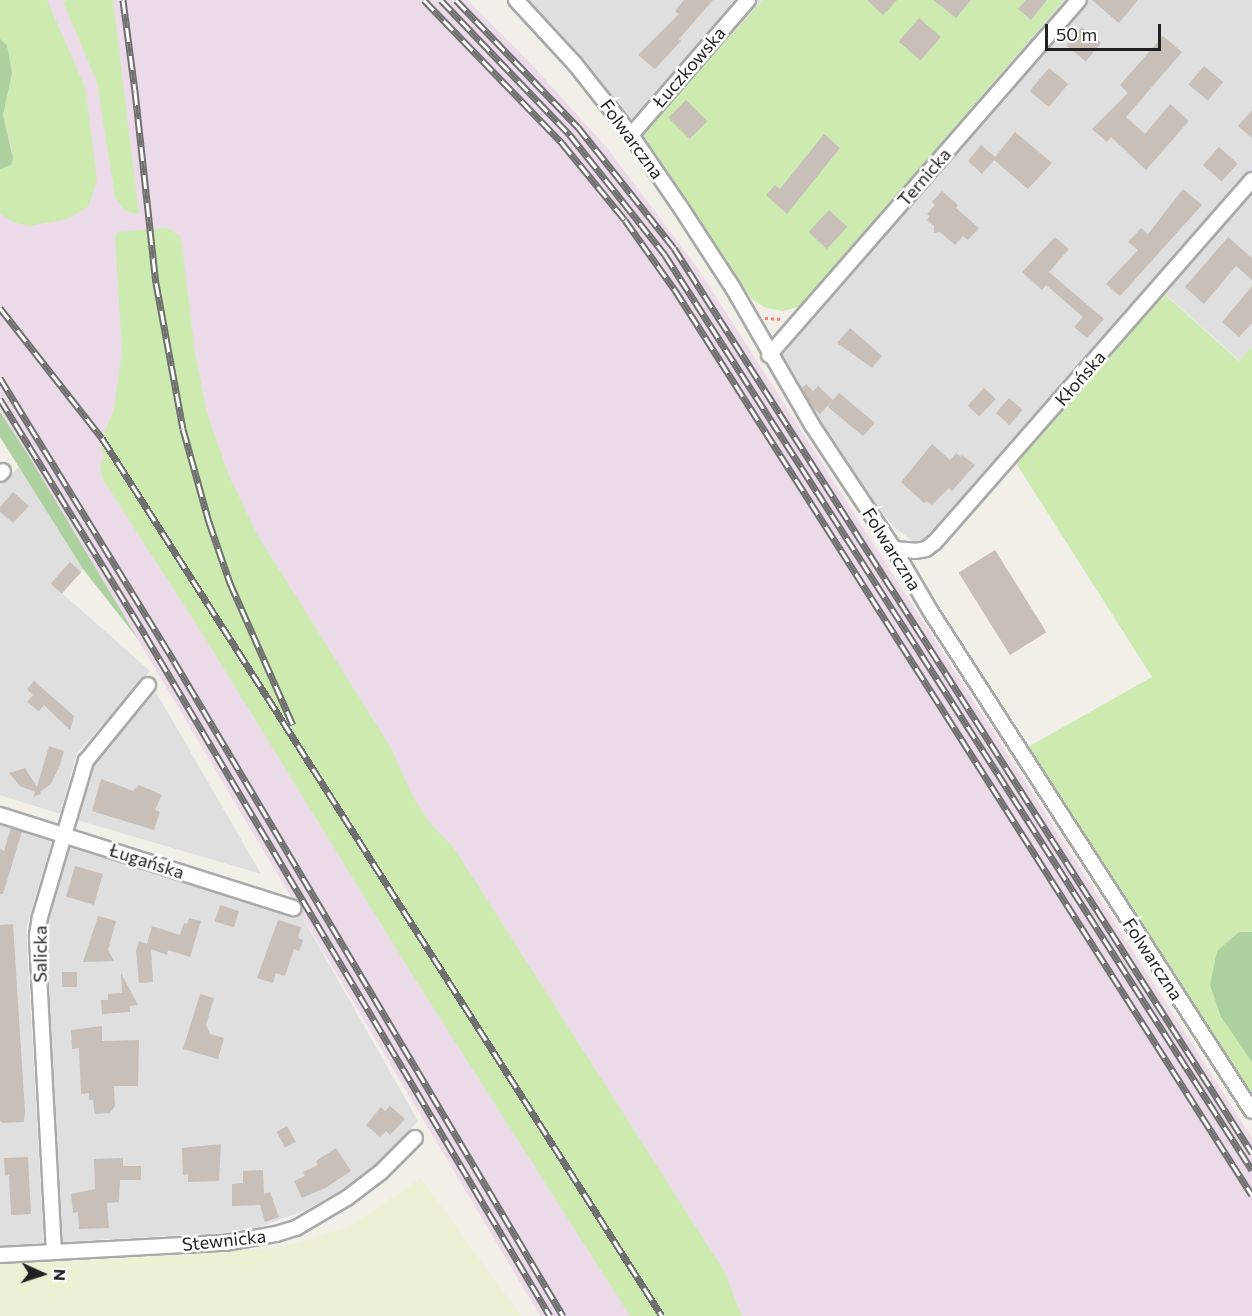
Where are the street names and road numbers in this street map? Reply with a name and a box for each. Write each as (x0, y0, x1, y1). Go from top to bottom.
street label: Łuczkowska (648, 22, 730, 112)
street label: Folwarczna (596, 95, 668, 183)
street label: Ternicka (893, 144, 955, 210)
street label: Kłońska (1050, 346, 1110, 410)
street label: Folwarczna (858, 504, 926, 594)
street label: Ługańska (107, 839, 187, 883)
street label: Folwarczna (1119, 914, 1187, 1004)
street label: Salicka (29, 925, 51, 983)
street label: Stewnicka (181, 1225, 267, 1255)

